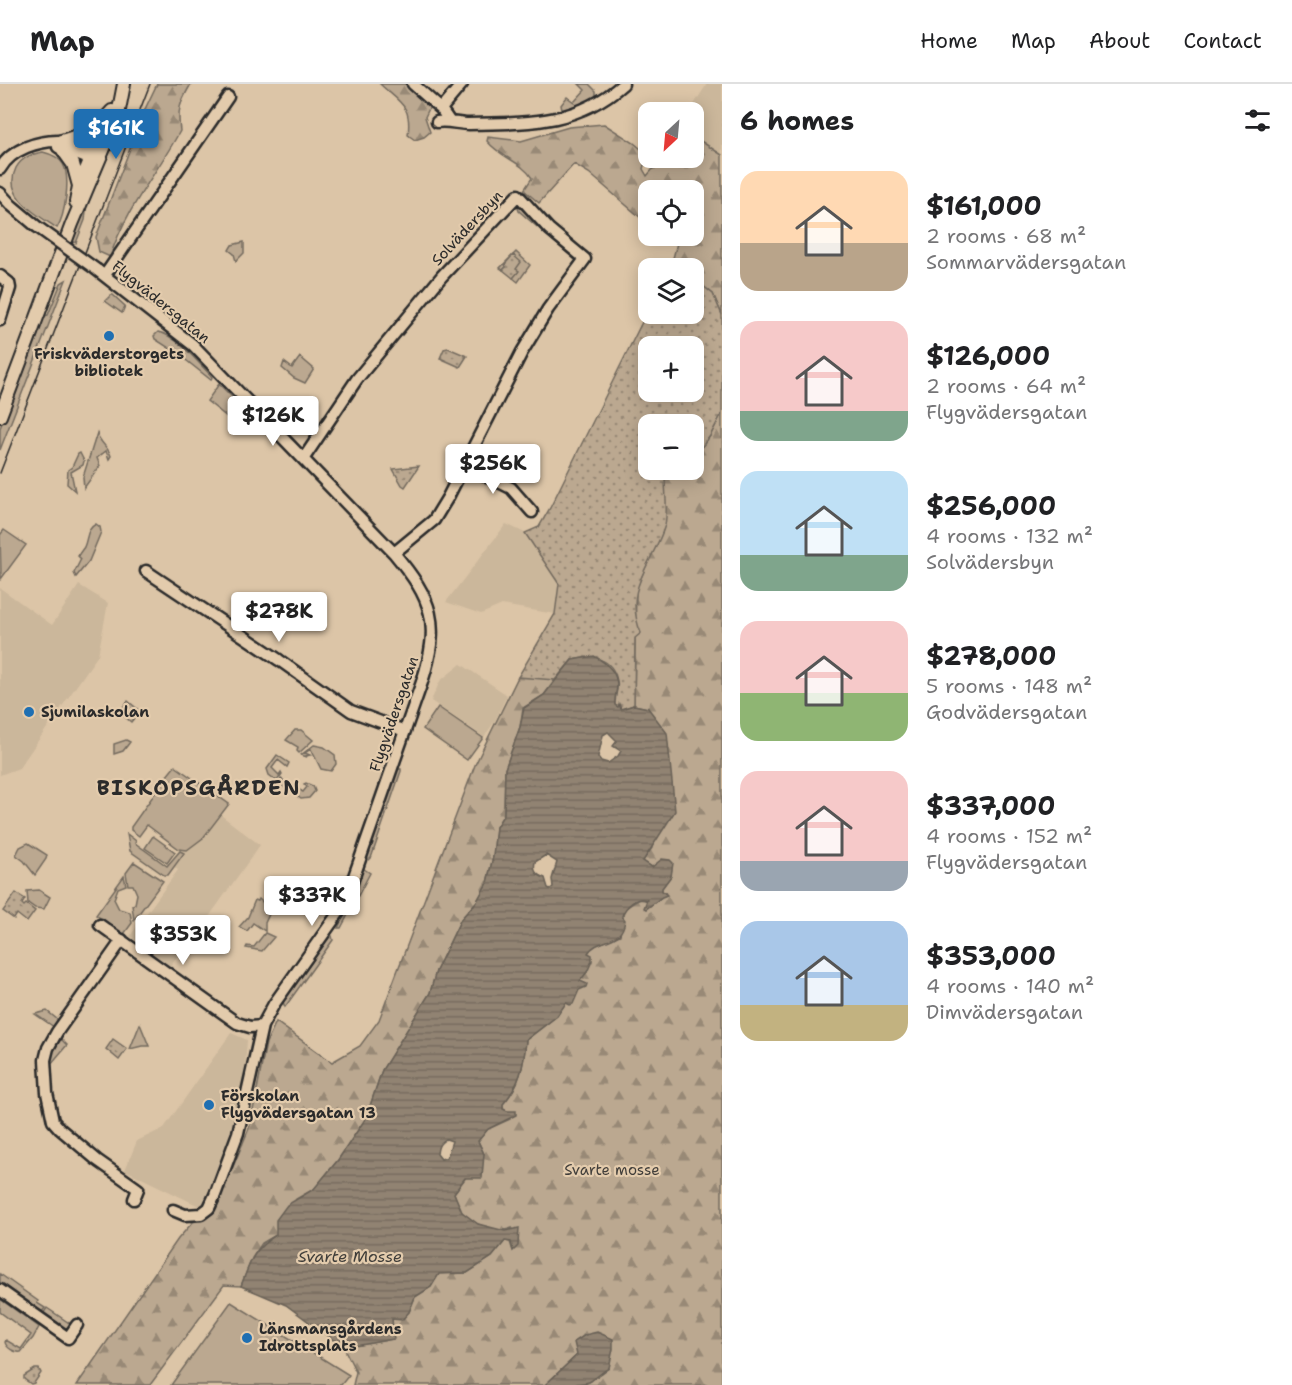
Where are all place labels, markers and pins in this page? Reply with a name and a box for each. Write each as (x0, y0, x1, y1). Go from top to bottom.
pin: $161K (74, 109, 158, 160)
marker: Friskväderstorgets bibliotek (102, 329, 116, 343)
place label: Friskväderstorgets bibliotek (34, 344, 184, 381)
pin: $126K (231, 396, 315, 447)
pin: $256K (451, 444, 535, 495)
pin: $278K (237, 592, 321, 643)
place label: Sjumilaskolan (41, 702, 149, 722)
marker: Sjumilaskolan (22, 705, 36, 719)
pin: $337K (270, 876, 354, 927)
pin: $353K (141, 915, 225, 966)
place label: Förskolan Flygvädersgatan 13 (221, 1086, 376, 1123)
marker: Förskolan Flygvädersgatan 13 (202, 1098, 216, 1112)
place label: Länsmansgårdens Idrottsplats (259, 1319, 402, 1356)
marker: Länsmansgårdens Idrottsplats (240, 1331, 254, 1345)

